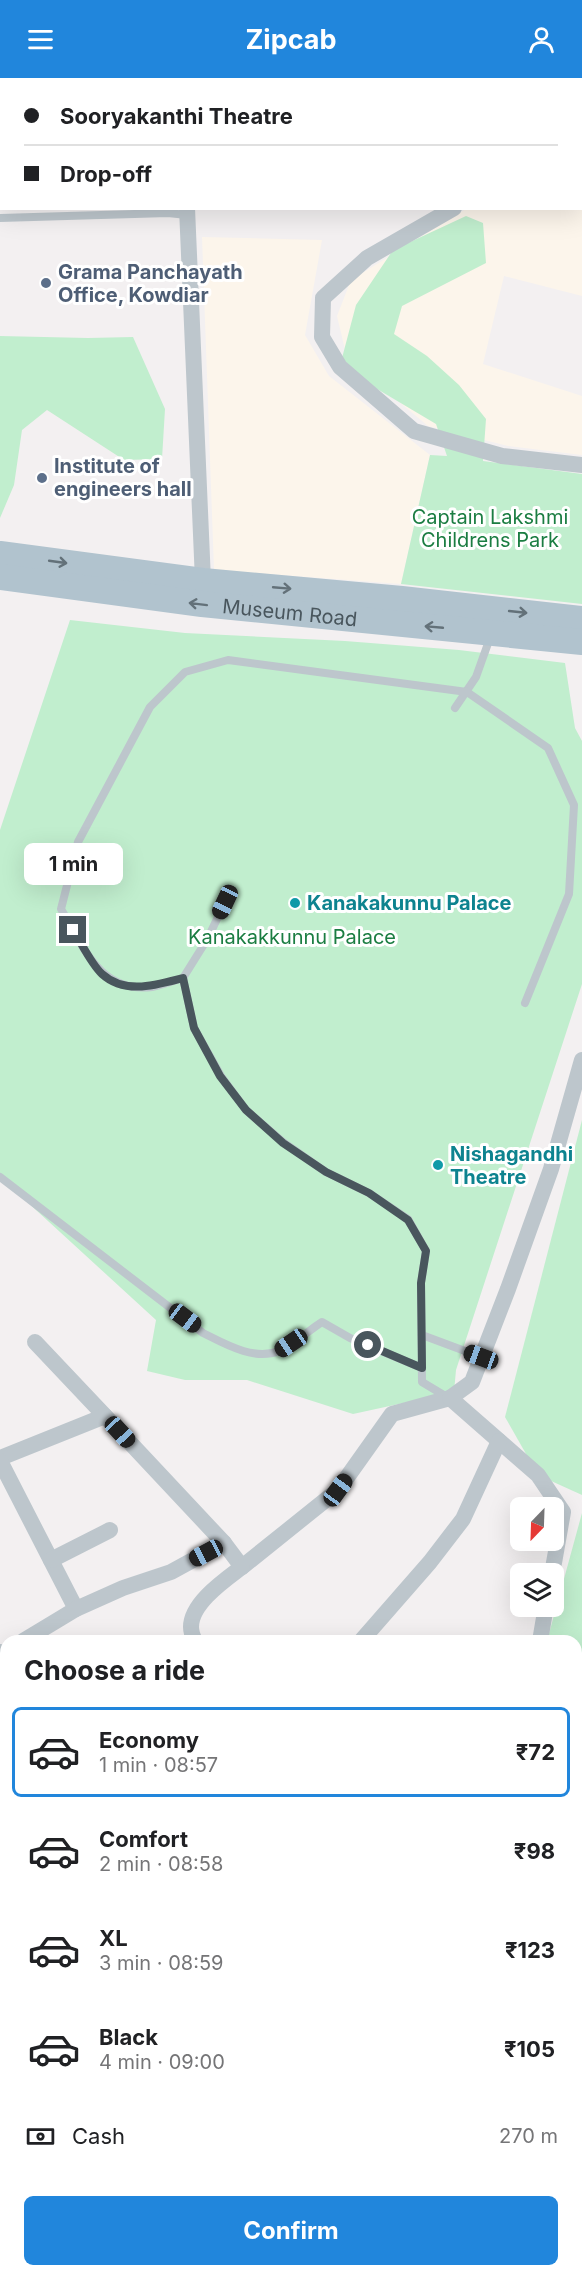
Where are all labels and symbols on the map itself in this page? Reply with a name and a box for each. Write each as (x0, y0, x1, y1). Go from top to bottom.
place label: Grama Panchayath Office, Kowdiar (58, 260, 243, 307)
marker: Grama Panchayath Office, Kowdiar (39, 276, 53, 290)
place label: Institute of engineers hall (54, 454, 192, 501)
marker: Institute of engineers hall (35, 471, 49, 485)
park label: Captain Lakshmi Childrens Park (412, 505, 568, 552)
one-way arrow (48, 557, 67, 568)
one-way arrow (272, 583, 292, 594)
street label: Museum Road (221, 594, 358, 631)
one-way arrow (189, 598, 209, 609)
one-way arrow (508, 607, 527, 618)
one-way arrow (425, 621, 445, 632)
callout: 1 min (23, 843, 122, 885)
car (209, 882, 241, 922)
place label: Kanakakunnu Palace (307, 891, 512, 915)
marker: Kanakakunnu Palace (288, 896, 302, 910)
route end (59, 916, 86, 943)
park label: Kanakakkunnu Palace (188, 925, 396, 949)
place label: Nishagandhi Theatre (450, 1142, 573, 1189)
marker: Nishagandhi Theatre (431, 1158, 445, 1172)
car (165, 1300, 205, 1336)
car (271, 1325, 311, 1361)
route start (354, 1331, 381, 1358)
car (461, 1342, 501, 1372)
car (101, 1413, 139, 1451)
car (320, 1470, 356, 1510)
north arrow (510, 1497, 564, 1551)
car (186, 1537, 226, 1569)

